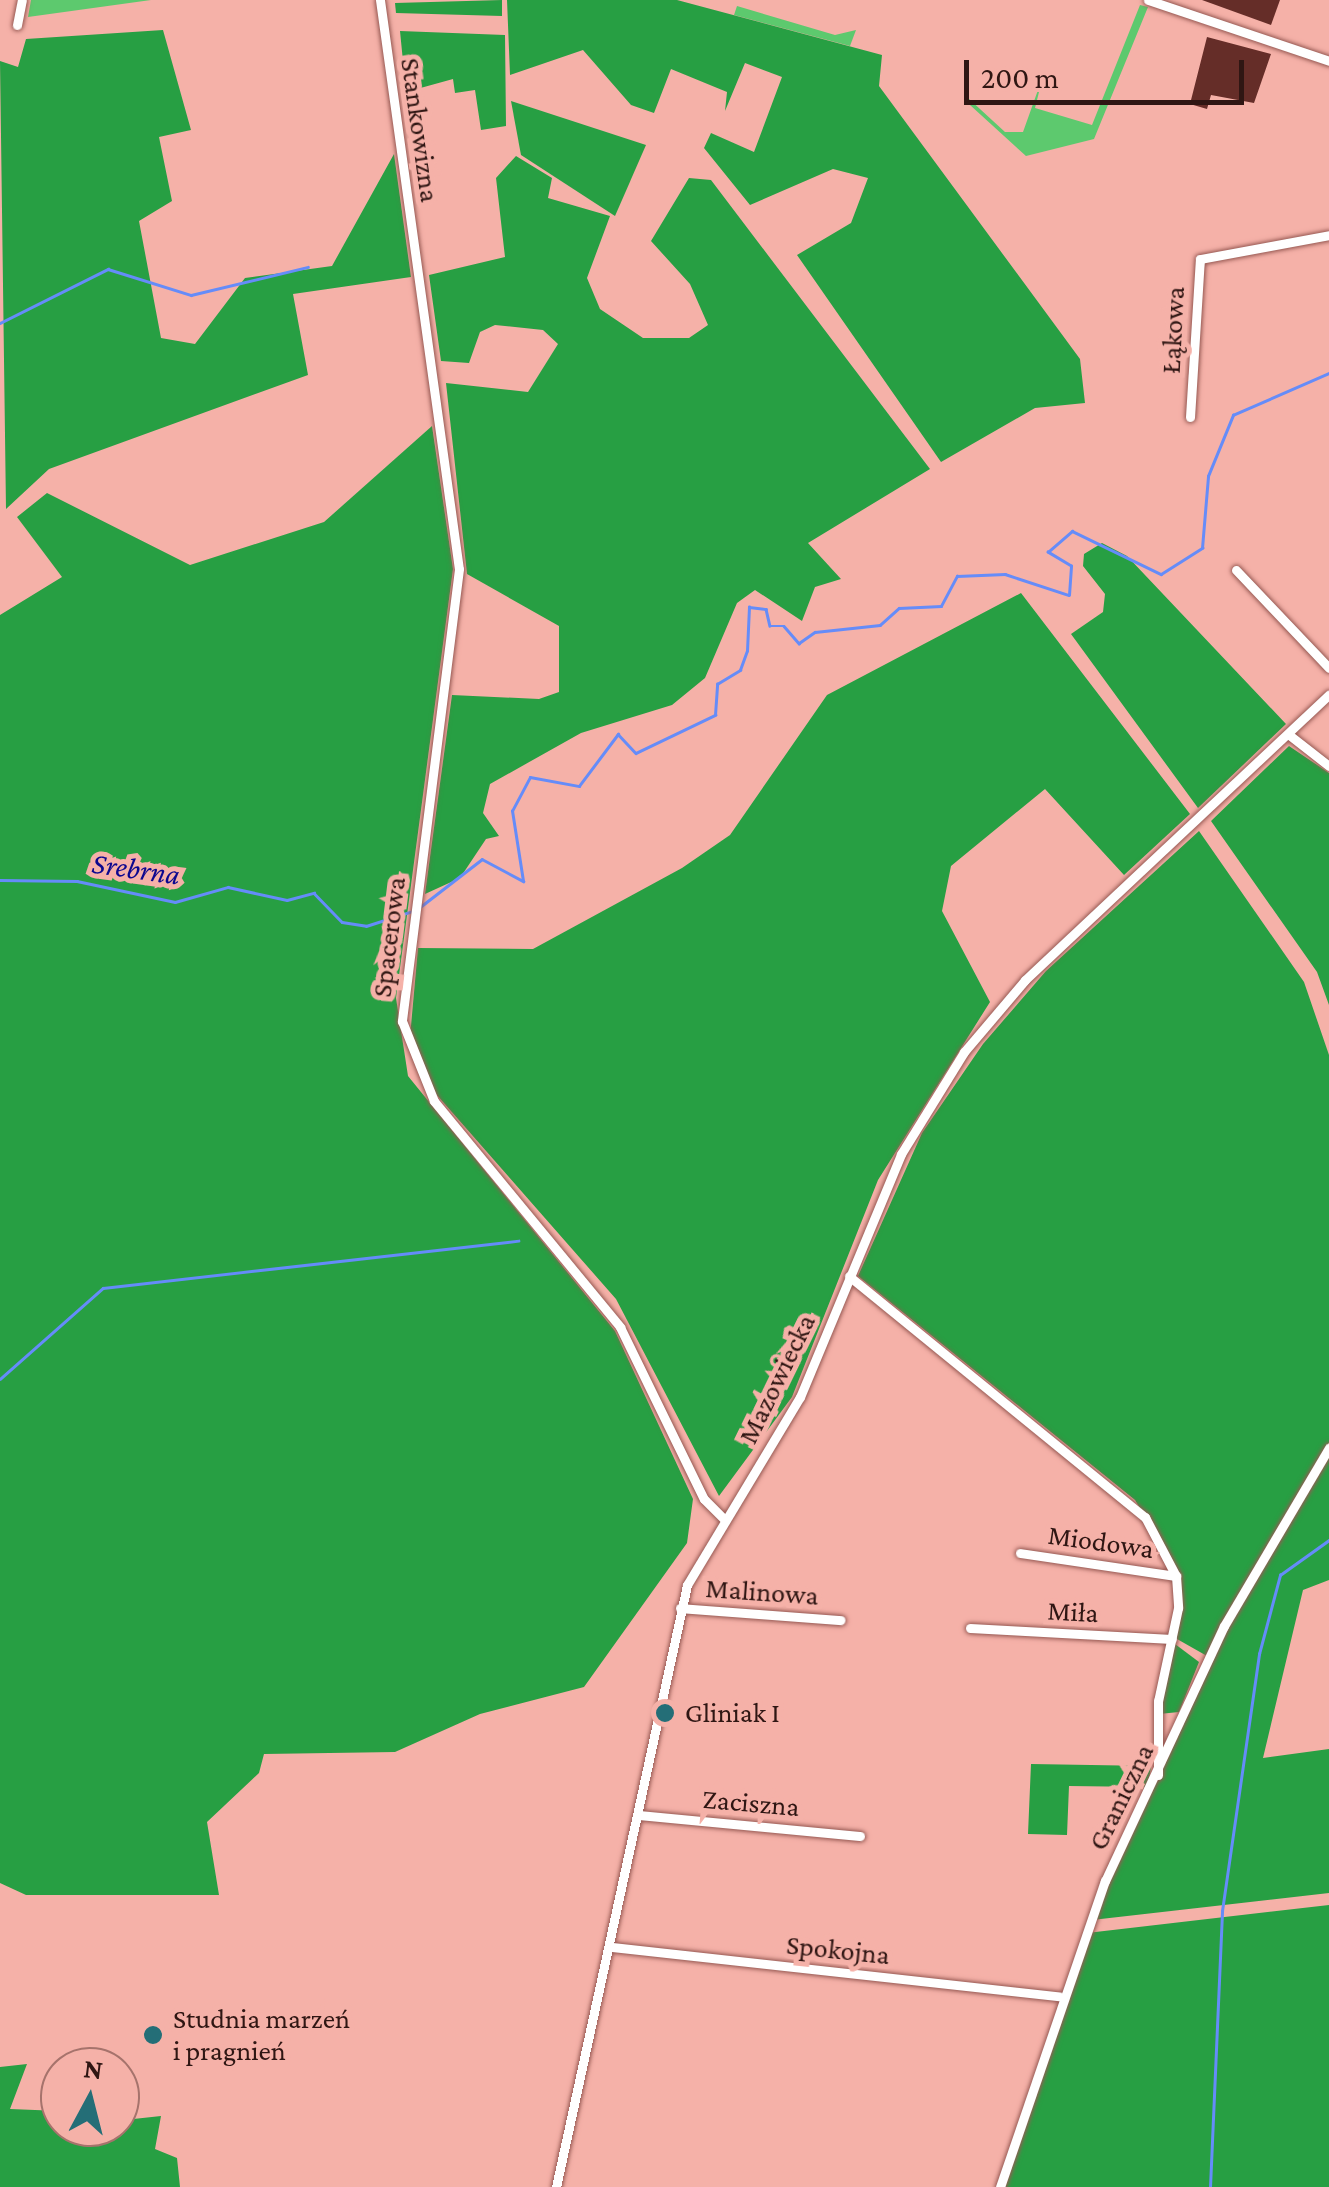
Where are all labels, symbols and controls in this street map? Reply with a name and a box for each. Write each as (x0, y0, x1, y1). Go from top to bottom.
scale bar (969, 40, 1249, 102)
street label: Stankowizna (393, 56, 447, 204)
text: 200 m (981, 61, 1059, 94)
street label: Łąkowa (1154, 286, 1192, 374)
water label: Srebrna (90, 845, 182, 893)
street label: Spacerowa (365, 875, 413, 999)
street label: Mazowiecka (731, 1309, 823, 1449)
street label: Miodowa (1046, 1518, 1156, 1566)
street label: Malinowa (704, 1571, 820, 1613)
street label: Miła (1047, 1594, 1099, 1630)
place label: Gliniak I (685, 1696, 780, 1730)
marker: Gliniak I (654, 1702, 676, 1724)
street label: Graniczna (1081, 1738, 1161, 1856)
street label: Zaciszna (701, 1782, 801, 1824)
street label: Spokojna (785, 1928, 891, 1972)
place label: Studnia marzeń i pragnień (173, 2002, 350, 2068)
marker: Studnia marzeń i pragnień (142, 2024, 164, 2046)
north arrow (40, 2047, 140, 2147)
text: N (82, 2052, 105, 2085)

